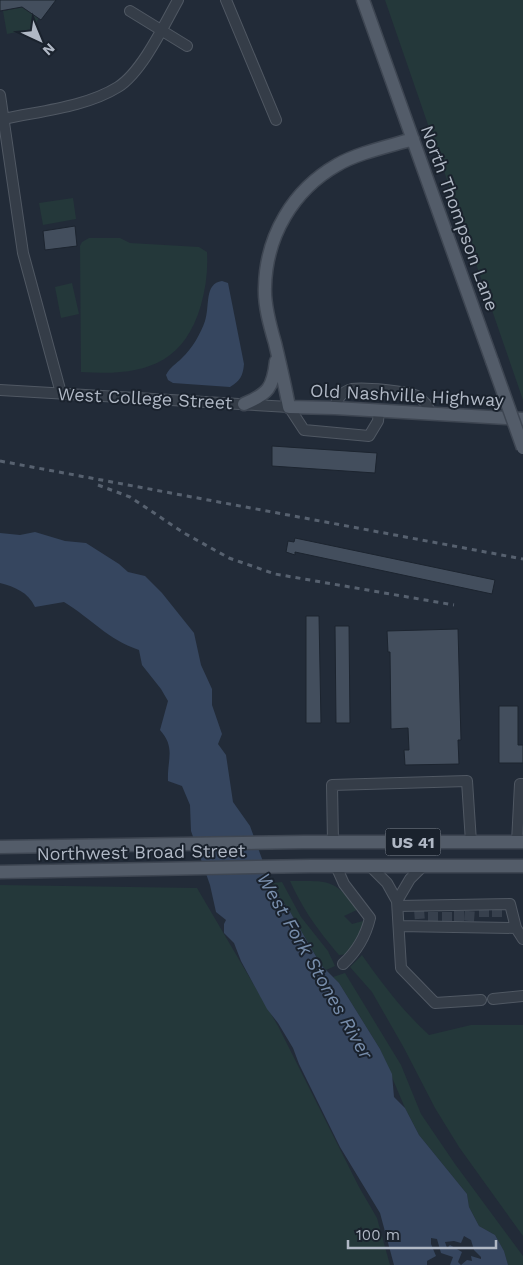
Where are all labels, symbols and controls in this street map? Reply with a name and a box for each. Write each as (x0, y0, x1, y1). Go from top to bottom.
north arrow (15, 15, 65, 65)
text: N (40, 40, 58, 59)
street label: North Thompson Lane (417, 122, 503, 314)
street label: Old Nashville Highway (310, 379, 505, 411)
street label: West College Street (57, 383, 233, 413)
road number: US 41 (386, 829, 440, 856)
street label: Northwest Broad Street (36, 840, 246, 864)
water label: West Fork Stones River (252, 869, 378, 1064)
scale bar (348, 1218, 496, 1250)
text: 100 m (356, 1226, 400, 1244)

